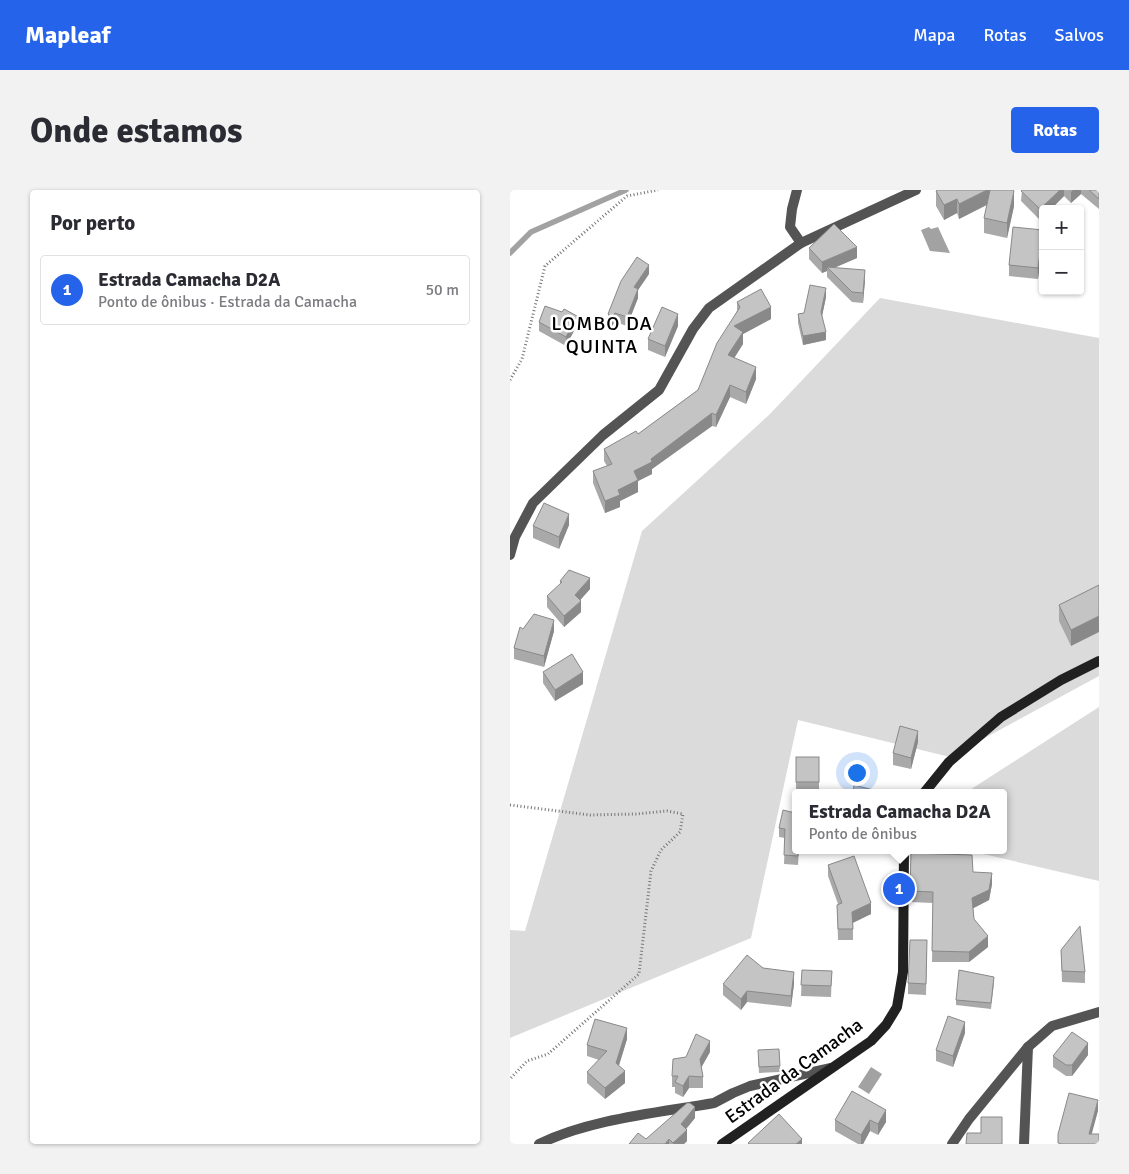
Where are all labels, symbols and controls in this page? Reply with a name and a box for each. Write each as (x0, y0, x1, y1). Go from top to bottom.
text: Mapleaf (25, 20, 110, 50)
text: Mapa (913, 24, 956, 46)
text: Rotas (984, 24, 1027, 46)
text: Salvos (1055, 24, 1104, 46)
button: Rotas (1011, 107, 1099, 153)
text: Onde estamos (30, 109, 242, 152)
map controls (1039, 205, 1084, 295)
button: + (1039, 205, 1084, 250)
text: Por perto (50, 210, 135, 236)
button: − (1039, 250, 1084, 295)
text: Estrada Camacha D2A (98, 268, 280, 292)
text: 1 (63, 280, 71, 300)
text: 50 m (425, 280, 459, 300)
text: Ponto de ônibus · Estrada da Camacha (98, 292, 357, 312)
district label: LOMBO DA QUINTA (551, 311, 653, 359)
your location (844, 760, 870, 786)
popup (792, 789, 1007, 854)
text: Estrada Camacha D2A (808, 800, 991, 824)
text: Ponto de ônibus (808, 824, 917, 844)
pin: 1 (883, 870, 915, 908)
street label: Estrada da Camacha (720, 1013, 868, 1129)

